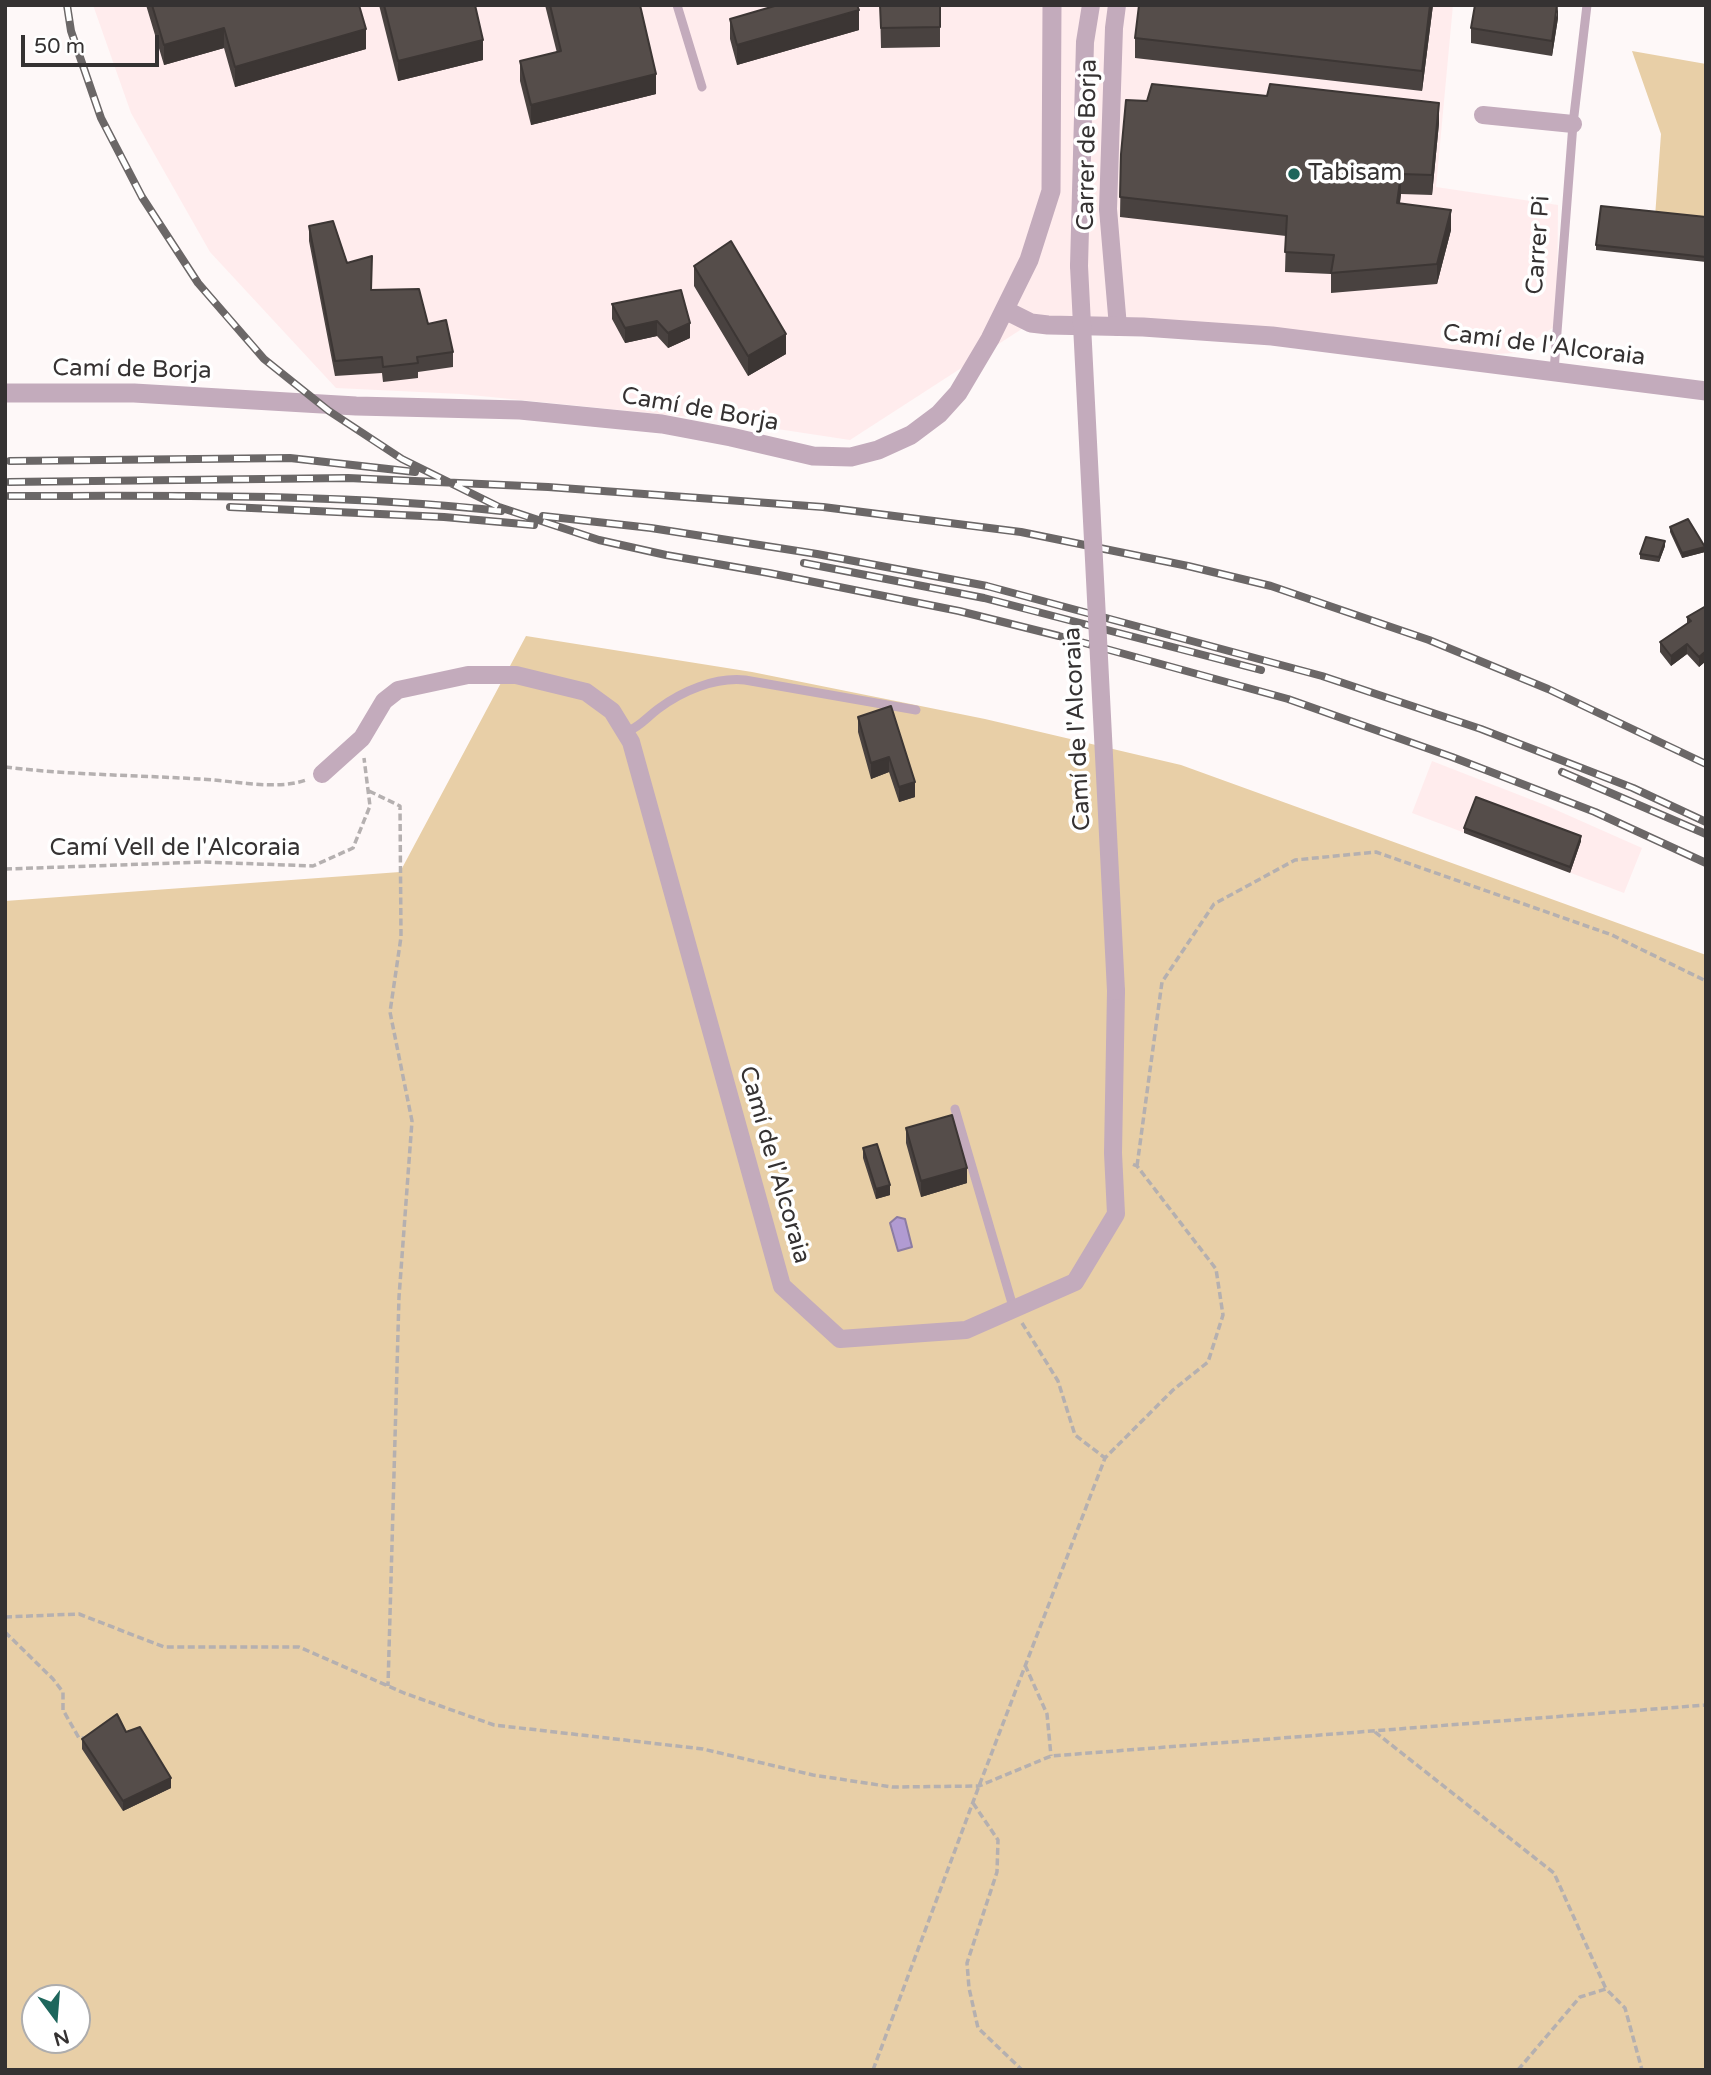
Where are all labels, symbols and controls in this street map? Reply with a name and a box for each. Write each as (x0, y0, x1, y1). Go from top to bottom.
scale bar (24, 21, 163, 65)
text: 50 m (34, 34, 85, 59)
street label: Carrer de Borja (1072, 59, 1104, 231)
place label: Tabisam (1308, 160, 1402, 188)
marker: Tabisam (1286, 166, 1302, 182)
street label: Carrer Pi (1521, 195, 1557, 295)
street label: Camí de l'Alcoraia (1441, 319, 1647, 373)
street label: Camí de Borja (52, 354, 212, 386)
street label: Camí de Borja (619, 382, 781, 438)
street label: Camí de l'Alcoraia (1058, 626, 1098, 832)
street label: Camí Vell de l'Alcoraia (50, 835, 300, 863)
street label: Camí de l'Alcoraia (732, 1063, 816, 1267)
north arrow (21, 1984, 91, 2054)
text: N (51, 2025, 72, 2050)

